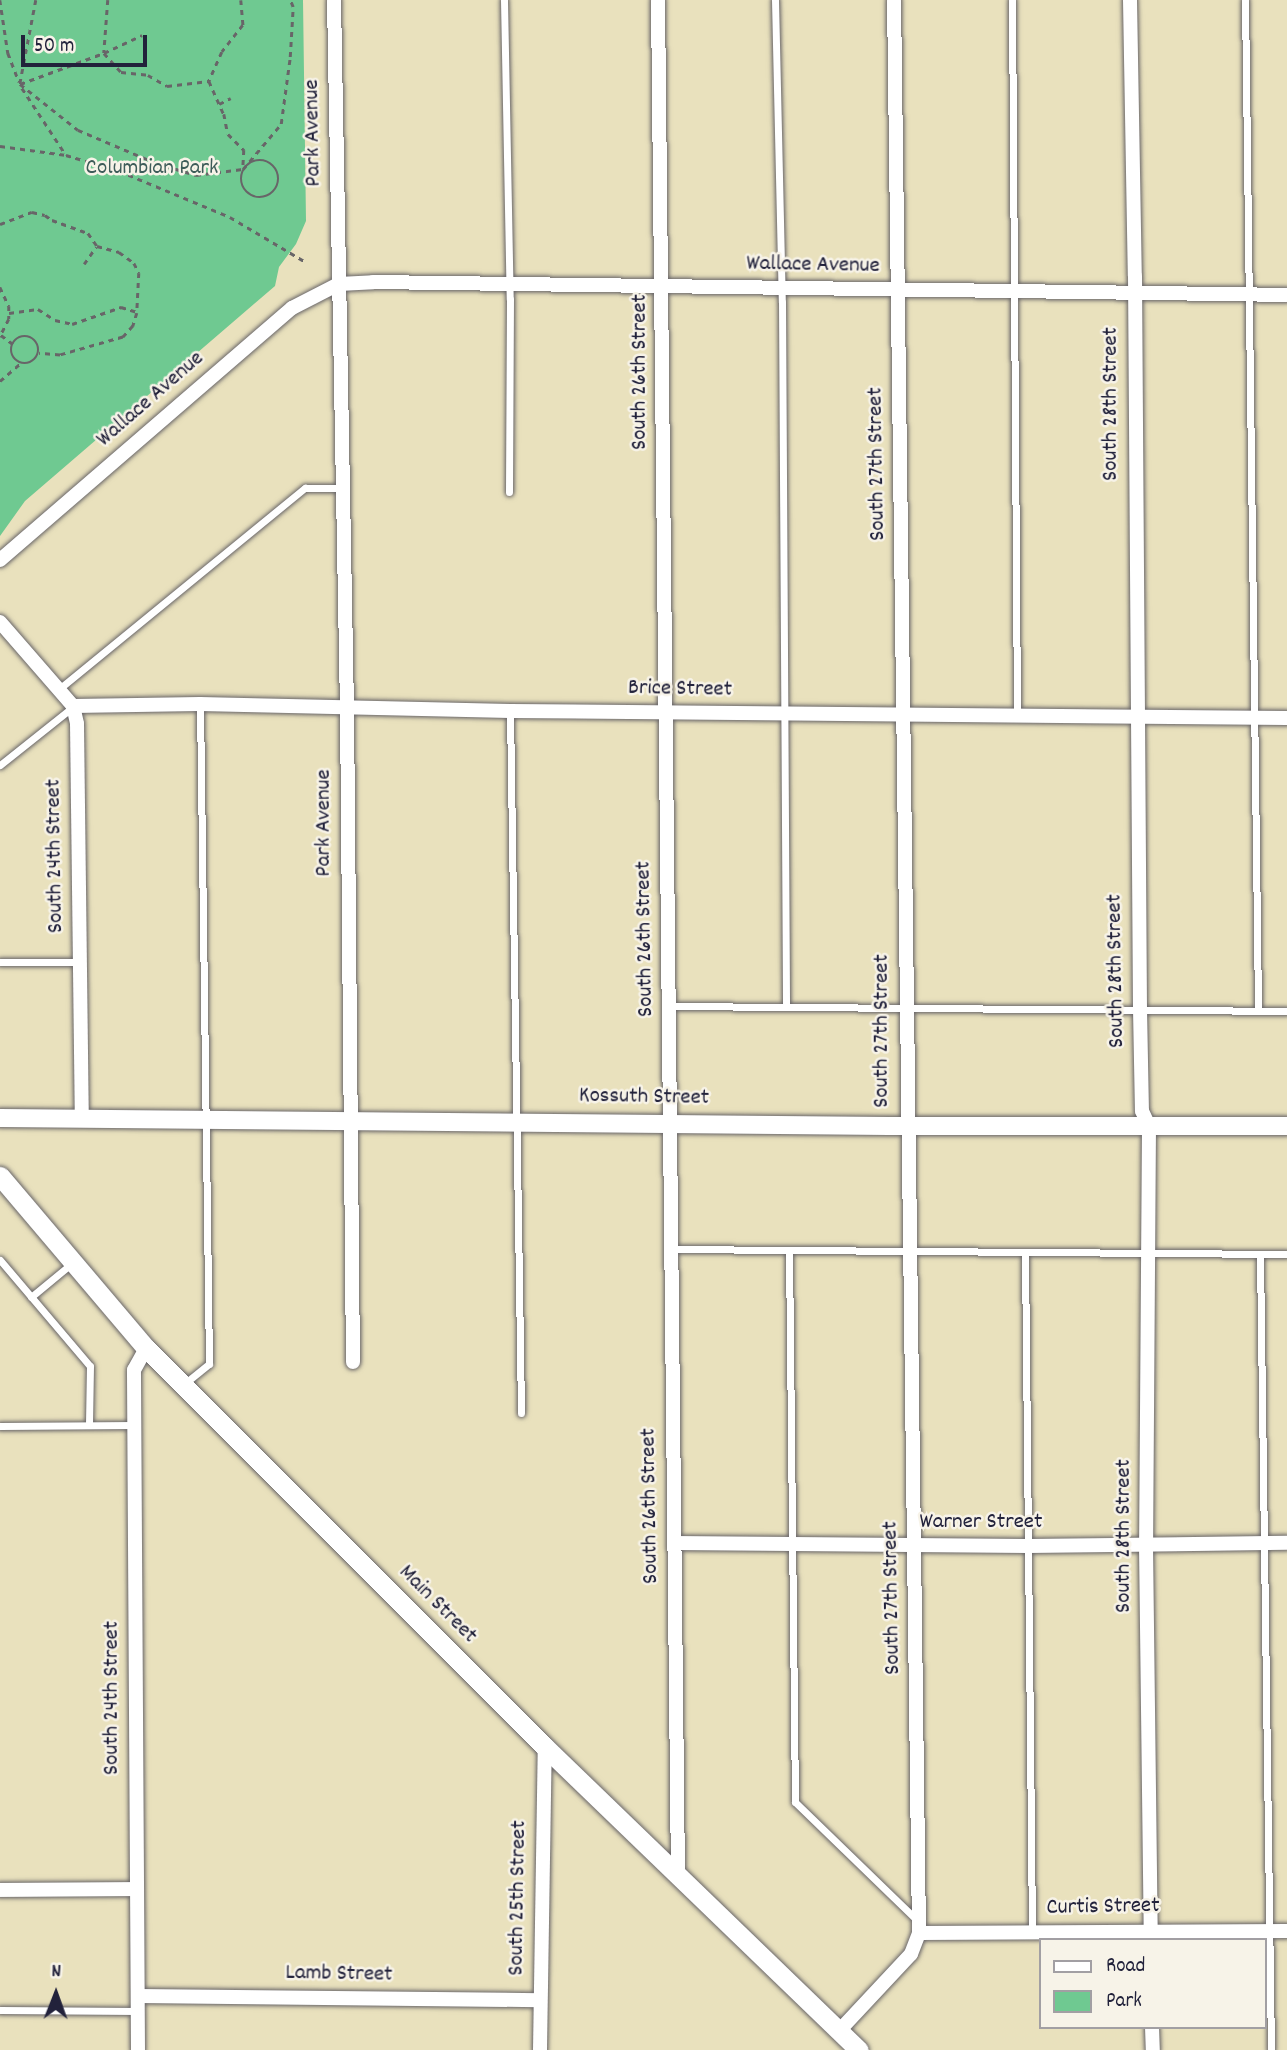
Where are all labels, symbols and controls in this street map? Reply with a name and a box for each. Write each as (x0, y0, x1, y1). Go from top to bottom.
scale bar (24, 21, 150, 65)
text: 50 m (34, 32, 74, 62)
street label: Park Avenue (299, 79, 329, 187)
park label: Columbian Park (86, 155, 218, 183)
street label: Wallace Avenue (746, 251, 880, 281)
street label: South 26th Street (627, 294, 655, 450)
street label: South 28th Street (1098, 327, 1126, 481)
street label: Wallace Avenue (92, 346, 210, 454)
street label: South 27th Street (863, 387, 893, 541)
street label: Brice Street (628, 675, 732, 705)
street label: Park Avenue (311, 769, 339, 877)
street label: South 24th Street (41, 779, 71, 933)
street label: South 26th Street (631, 861, 661, 1017)
street label: South 28th Street (1102, 894, 1132, 1048)
street label: South 27th Street (869, 954, 897, 1108)
street label: Kossuth Street (579, 1083, 709, 1113)
street label: South 26th Street (636, 1428, 666, 1584)
street label: South 28th Street (1111, 1459, 1139, 1613)
street label: Warner Street (920, 1509, 1042, 1537)
street label: South 27th Street (878, 1521, 908, 1675)
street label: Main Street (392, 1560, 482, 1650)
street label: South 24th Street (99, 1621, 127, 1775)
street label: South 25th Street (504, 1820, 534, 1976)
street label: Curtis Street (1046, 1893, 1160, 1923)
legend (1038, 1938, 1266, 2029)
text: Road (1106, 1952, 1145, 1982)
north arrow (21, 1959, 91, 2029)
text: N (51, 1959, 61, 1986)
street label: Lamb Street (285, 1960, 393, 1990)
text: Park (1106, 1987, 1142, 2017)

